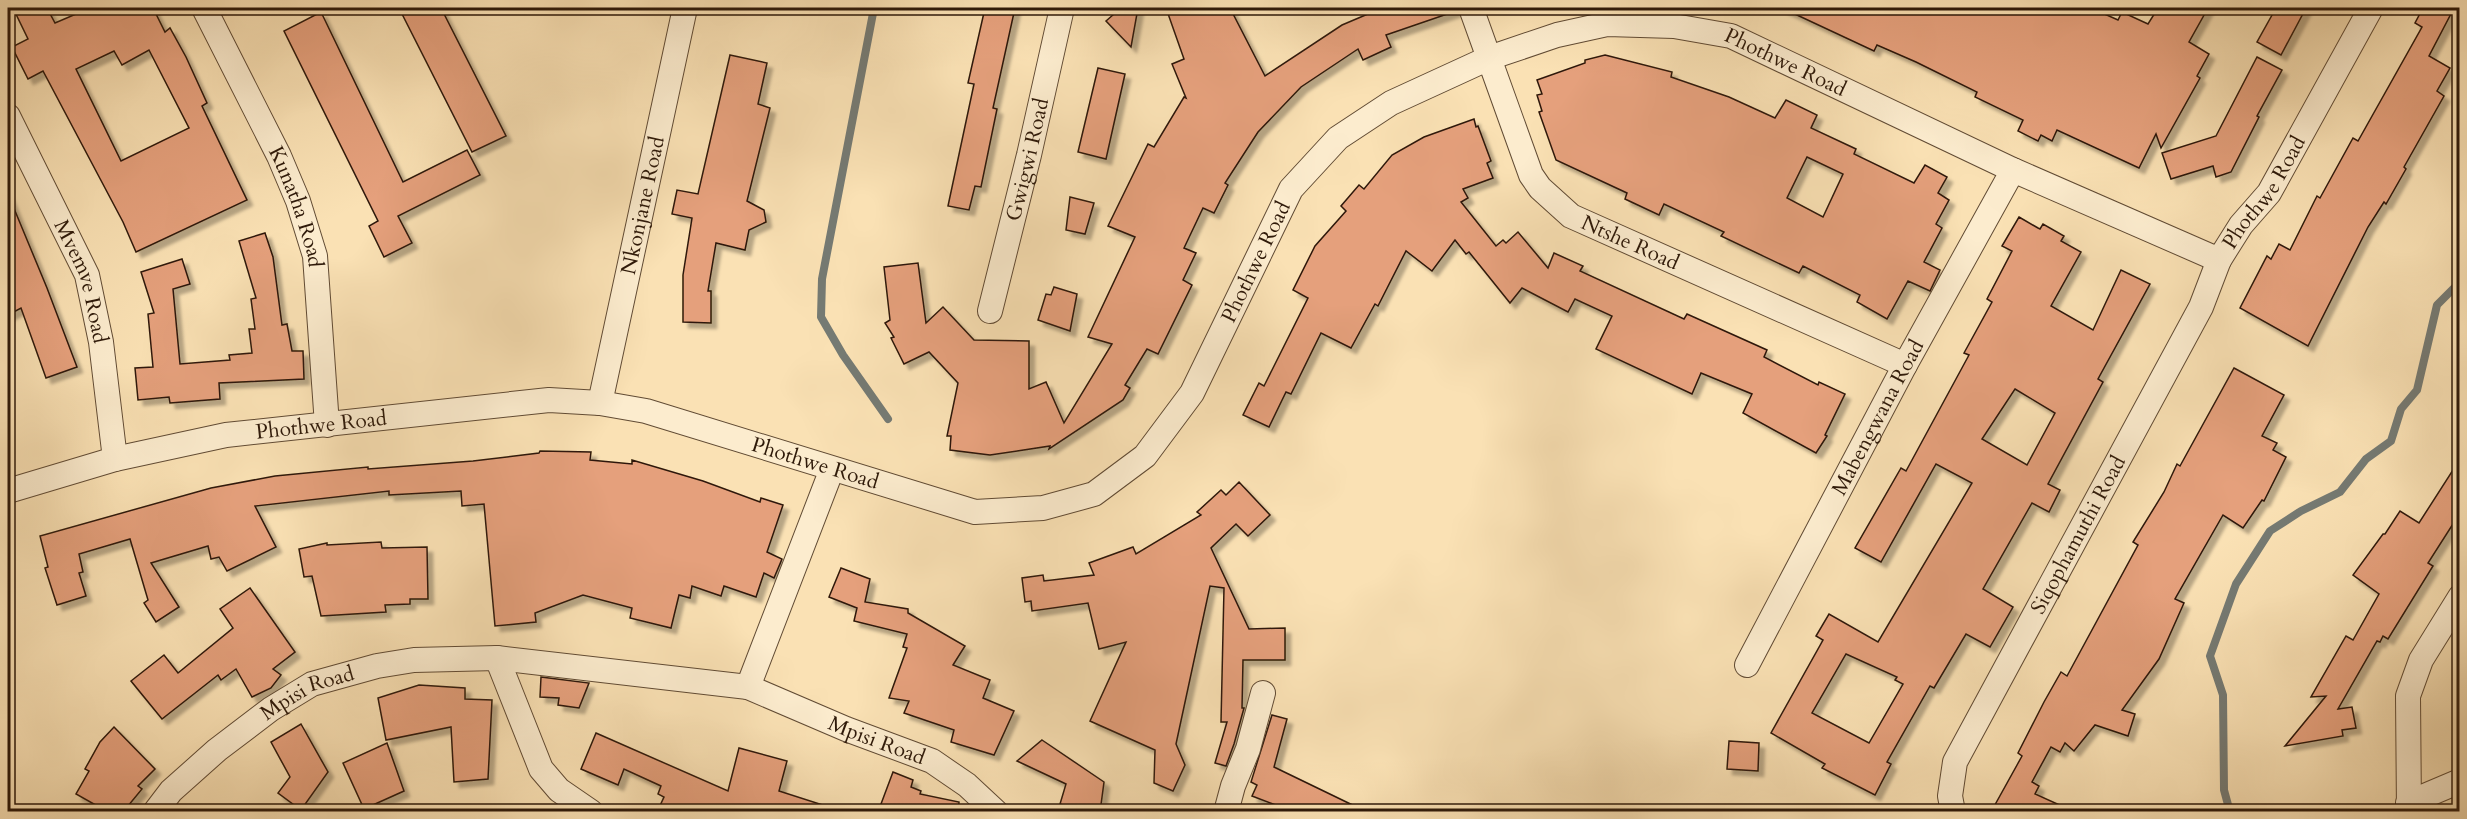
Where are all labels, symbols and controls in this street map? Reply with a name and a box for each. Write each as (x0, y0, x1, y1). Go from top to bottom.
street label: Phothwe Road (1720, 21, 1851, 103)
street label: Gwigwi Road (999, 95, 1056, 224)
street label: Phothwe Road (2215, 131, 2312, 255)
street label: Nkonjane Road (614, 134, 671, 277)
street label: Kunatha Road (262, 141, 330, 268)
street label: Phothwe Road (1214, 196, 1297, 327)
street label: Ntshe Road (1577, 208, 1684, 277)
street label: Mvemve Road (47, 214, 115, 346)
street label: Mabengwana Road (1825, 334, 1931, 500)
street label: Phothwe Road (254, 403, 388, 446)
street label: Phothwe Road (748, 430, 882, 496)
street label: Siqophamuthi Road (2023, 450, 2132, 619)
street label: Mpisi Road (254, 659, 357, 727)
street label: Mpisi Road (824, 709, 930, 772)

